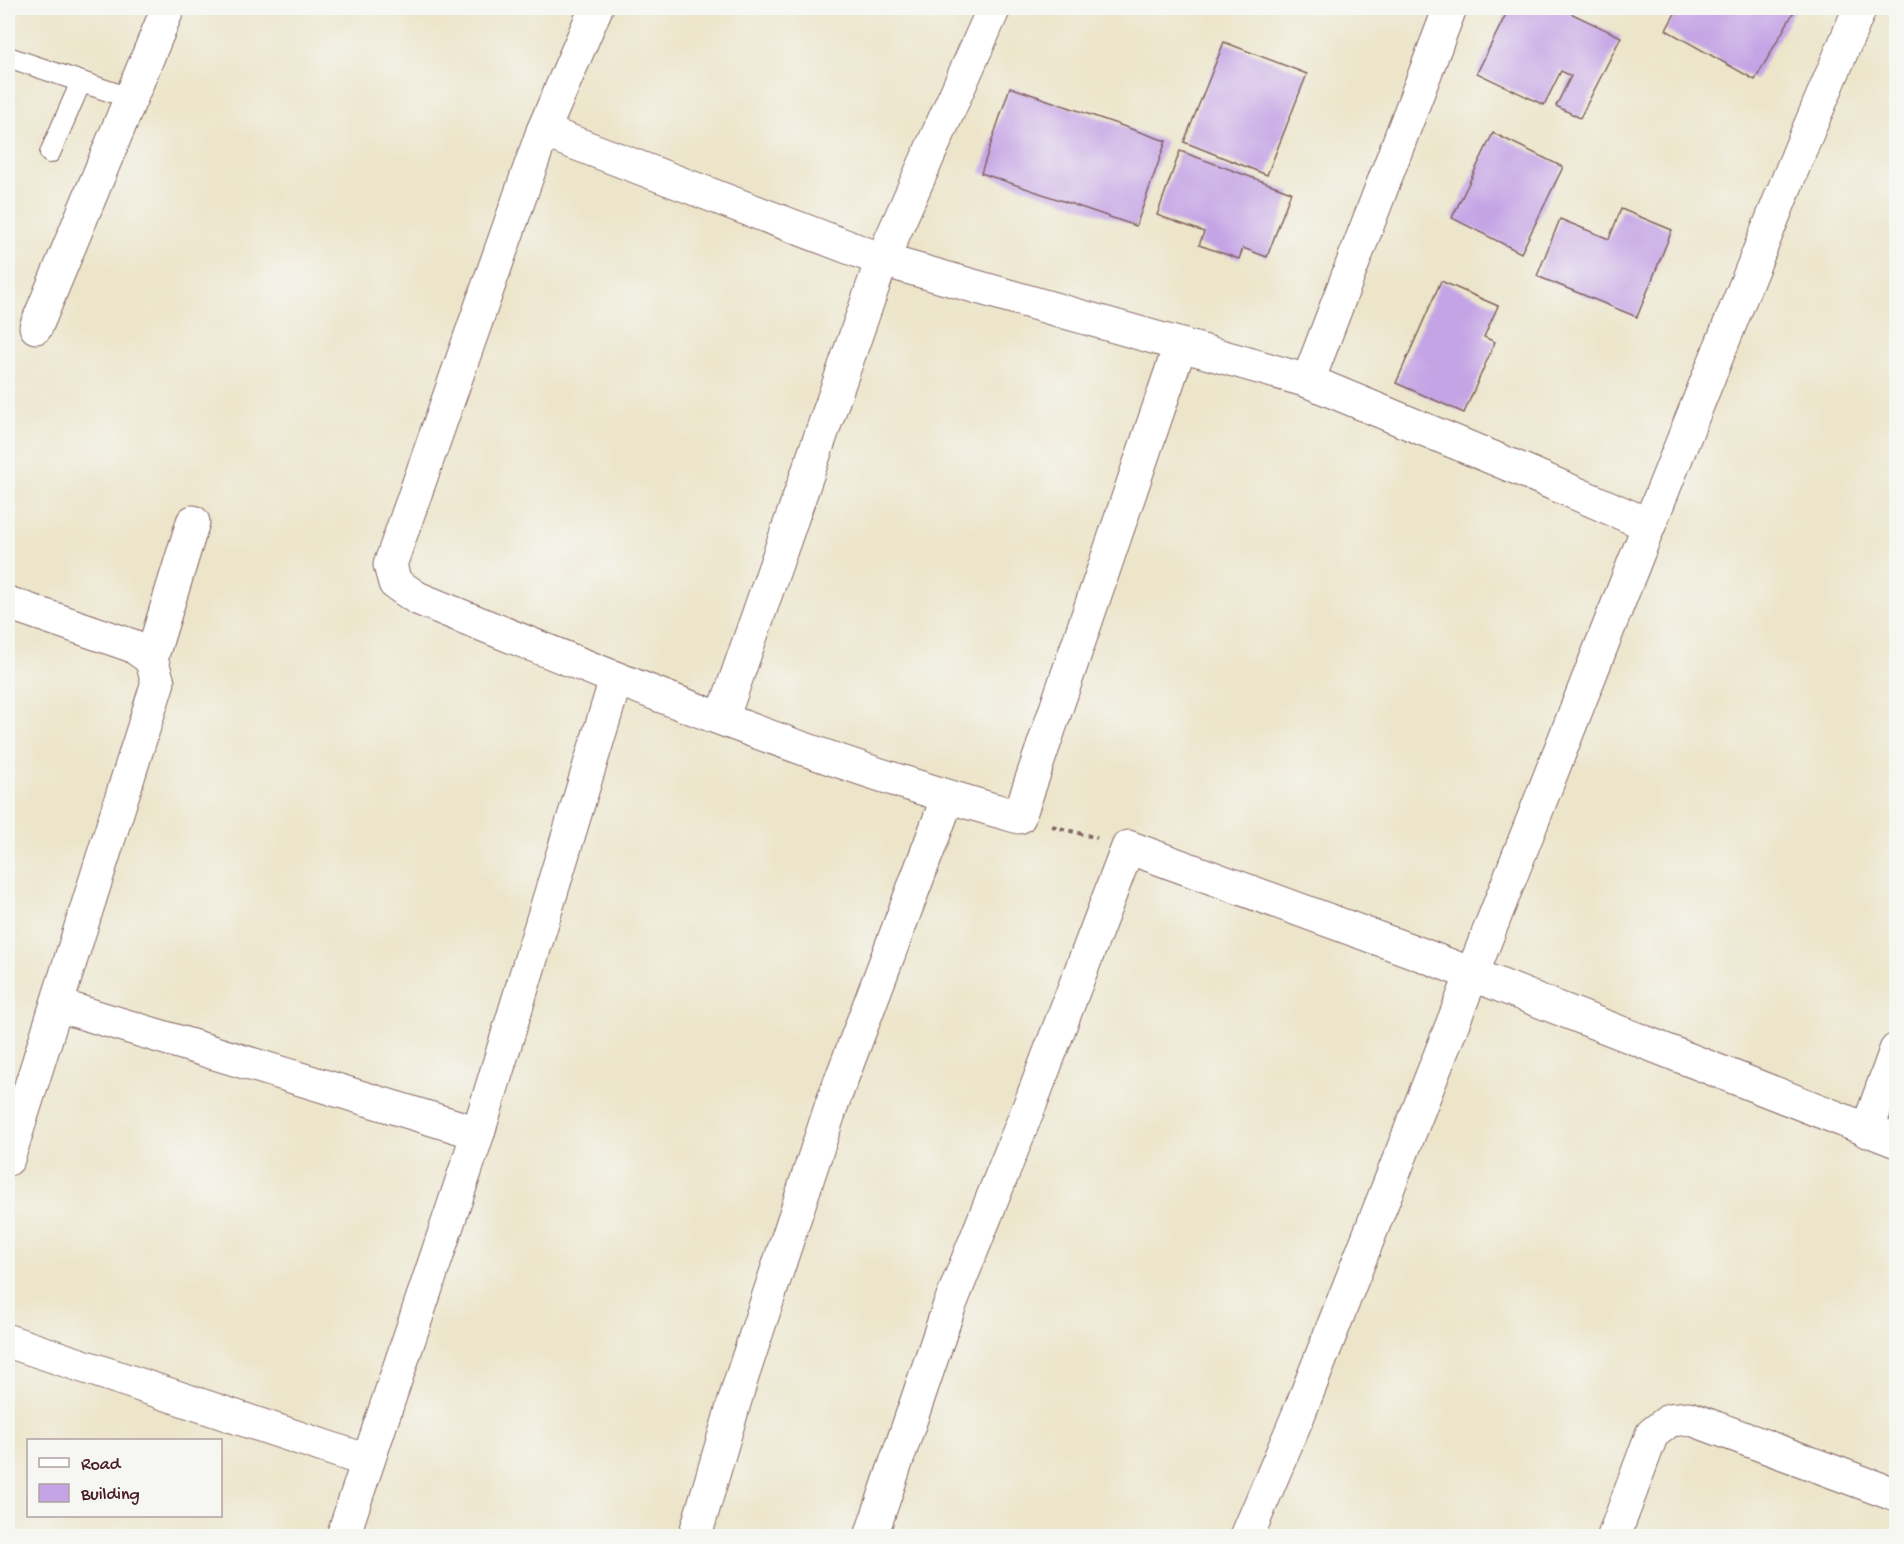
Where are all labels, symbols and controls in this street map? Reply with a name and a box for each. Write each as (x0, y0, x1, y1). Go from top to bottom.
legend (27, 1439, 222, 1517)
text: Road (81, 1455, 122, 1476)
text: Building (80, 1485, 140, 1506)

